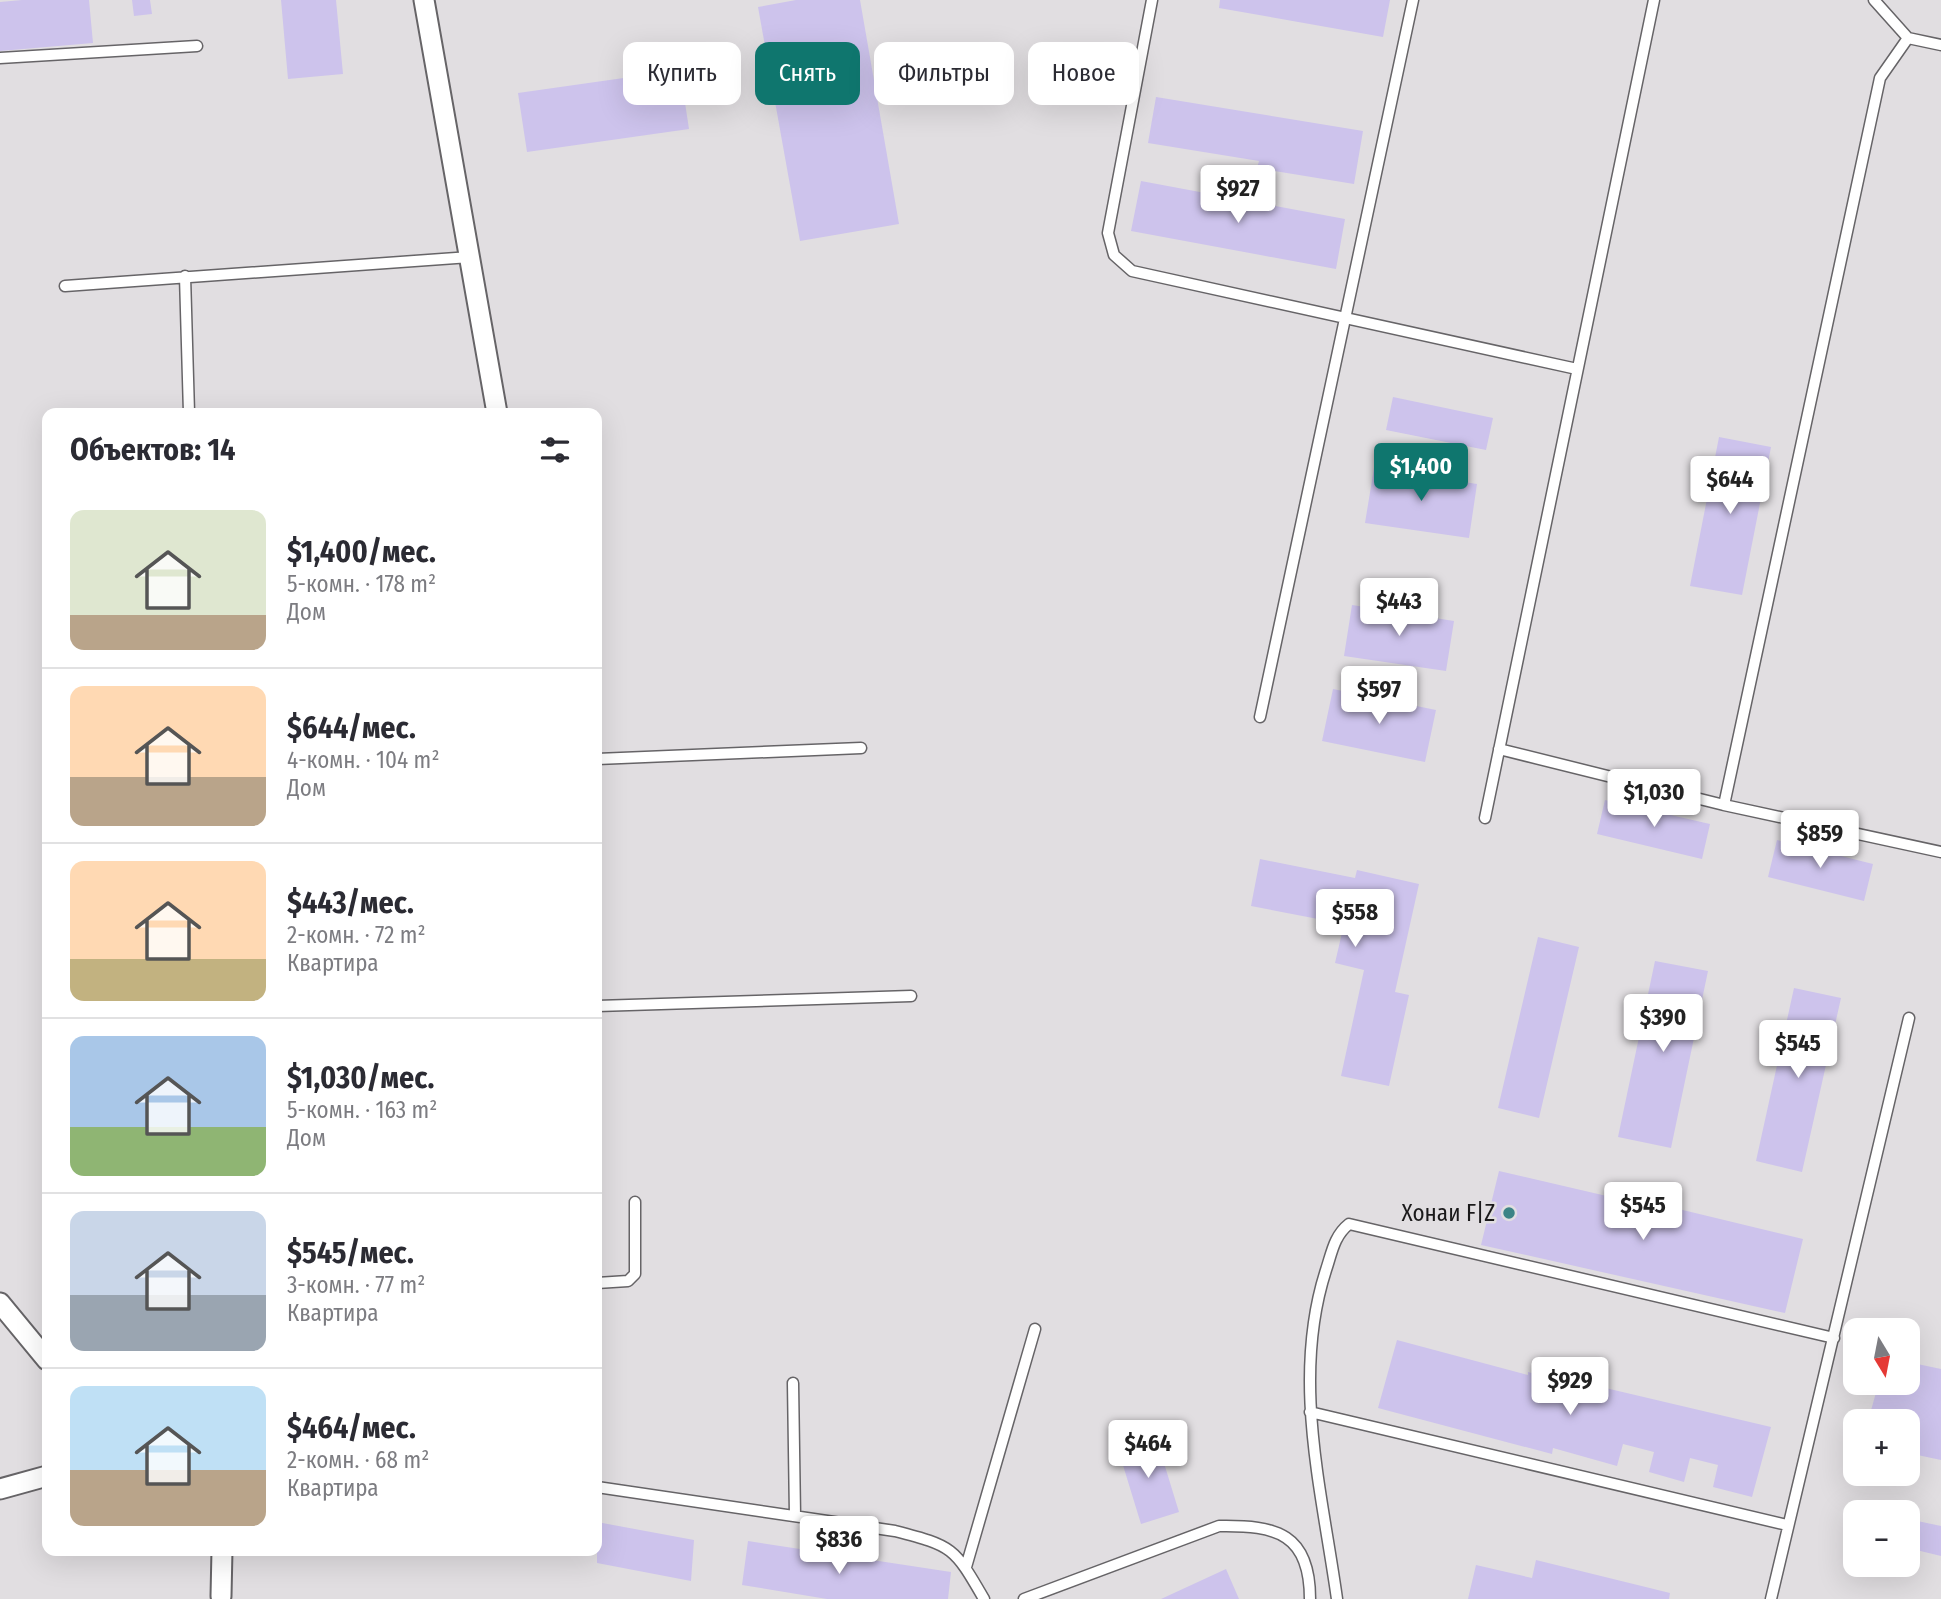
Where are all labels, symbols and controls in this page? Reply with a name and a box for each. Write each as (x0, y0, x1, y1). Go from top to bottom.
chip: Купить (623, 42, 741, 105)
chip: Снять (755, 42, 860, 105)
chip: Фильтры (874, 42, 1014, 105)
chip: Новое (1028, 42, 1139, 105)
pin: $927 (1197, 166, 1279, 225)
text: $927 (1217, 174, 1260, 202)
icon: filters (536, 431, 574, 469)
text: Объектов: 14 (70, 432, 236, 468)
pin: $1,400 (1364, 444, 1478, 503)
text: $1,400 (1390, 452, 1452, 480)
pin: $644 (1689, 456, 1771, 516)
text: $644 (1706, 465, 1754, 493)
text: $1,400/мес. (287, 534, 436, 570)
icon: home (126, 538, 210, 622)
text: 5-комн. · 178 m² (287, 570, 436, 598)
pin: $443 (1358, 578, 1440, 638)
text: $443 (1376, 587, 1422, 615)
text: Дом (287, 598, 326, 626)
pin: $597 (1338, 666, 1420, 726)
text: $597 (1357, 675, 1401, 703)
text: $644/мес. (287, 710, 416, 746)
icon: home (126, 714, 210, 798)
text: 4-комн. · 104 m² (287, 746, 440, 774)
pin: $1,030 (1597, 770, 1711, 829)
text: Дом (287, 774, 326, 802)
text: $1,030 (1624, 778, 1685, 806)
pin: $859 (1779, 810, 1861, 870)
text: $859 (1797, 819, 1843, 847)
text: $443/мес. (287, 885, 414, 921)
icon: home (126, 889, 210, 973)
pin: $558 (1314, 890, 1396, 949)
text: $558 (1332, 898, 1378, 926)
text: 2-комн. · 72 m² (287, 921, 426, 949)
text: Квартира (287, 949, 379, 977)
pin: $390 (1622, 995, 1704, 1054)
text: $390 (1640, 1003, 1686, 1031)
pin: $545 (1757, 1020, 1839, 1080)
text: $545 (1775, 1029, 1821, 1057)
text: $1,030/мес. (287, 1060, 434, 1096)
icon: home (126, 1064, 210, 1148)
text: 5-комн. · 163 m² (287, 1096, 437, 1124)
text: Дом (287, 1124, 326, 1152)
pin: $545 (1602, 1182, 1684, 1242)
text: $545 (1620, 1191, 1666, 1219)
place label: Хонаи F|Z (1402, 1199, 1495, 1227)
marker: Хонаи F|Z (1501, 1205, 1517, 1221)
text: $545/мес. (287, 1235, 414, 1271)
icon: home (126, 1239, 210, 1323)
text: 3-комн. · 77 m² (287, 1271, 425, 1299)
text: Квартира (287, 1299, 379, 1327)
north arrow (1843, 1318, 1920, 1395)
map controls (1843, 1318, 1920, 1577)
pin: $929 (1529, 1358, 1611, 1417)
text: $929 (1547, 1366, 1593, 1394)
button: + (1843, 1409, 1920, 1486)
text: $464/мес. (287, 1410, 416, 1446)
icon: home (126, 1414, 210, 1498)
pin: $464 (1107, 1420, 1189, 1480)
text: $464 (1124, 1429, 1172, 1457)
text: 2-комн. · 68 m² (287, 1446, 429, 1474)
text: Квартира (287, 1474, 379, 1502)
button: − (1843, 1500, 1920, 1577)
pin: $836 (798, 1516, 880, 1576)
text: $836 (816, 1525, 862, 1553)

